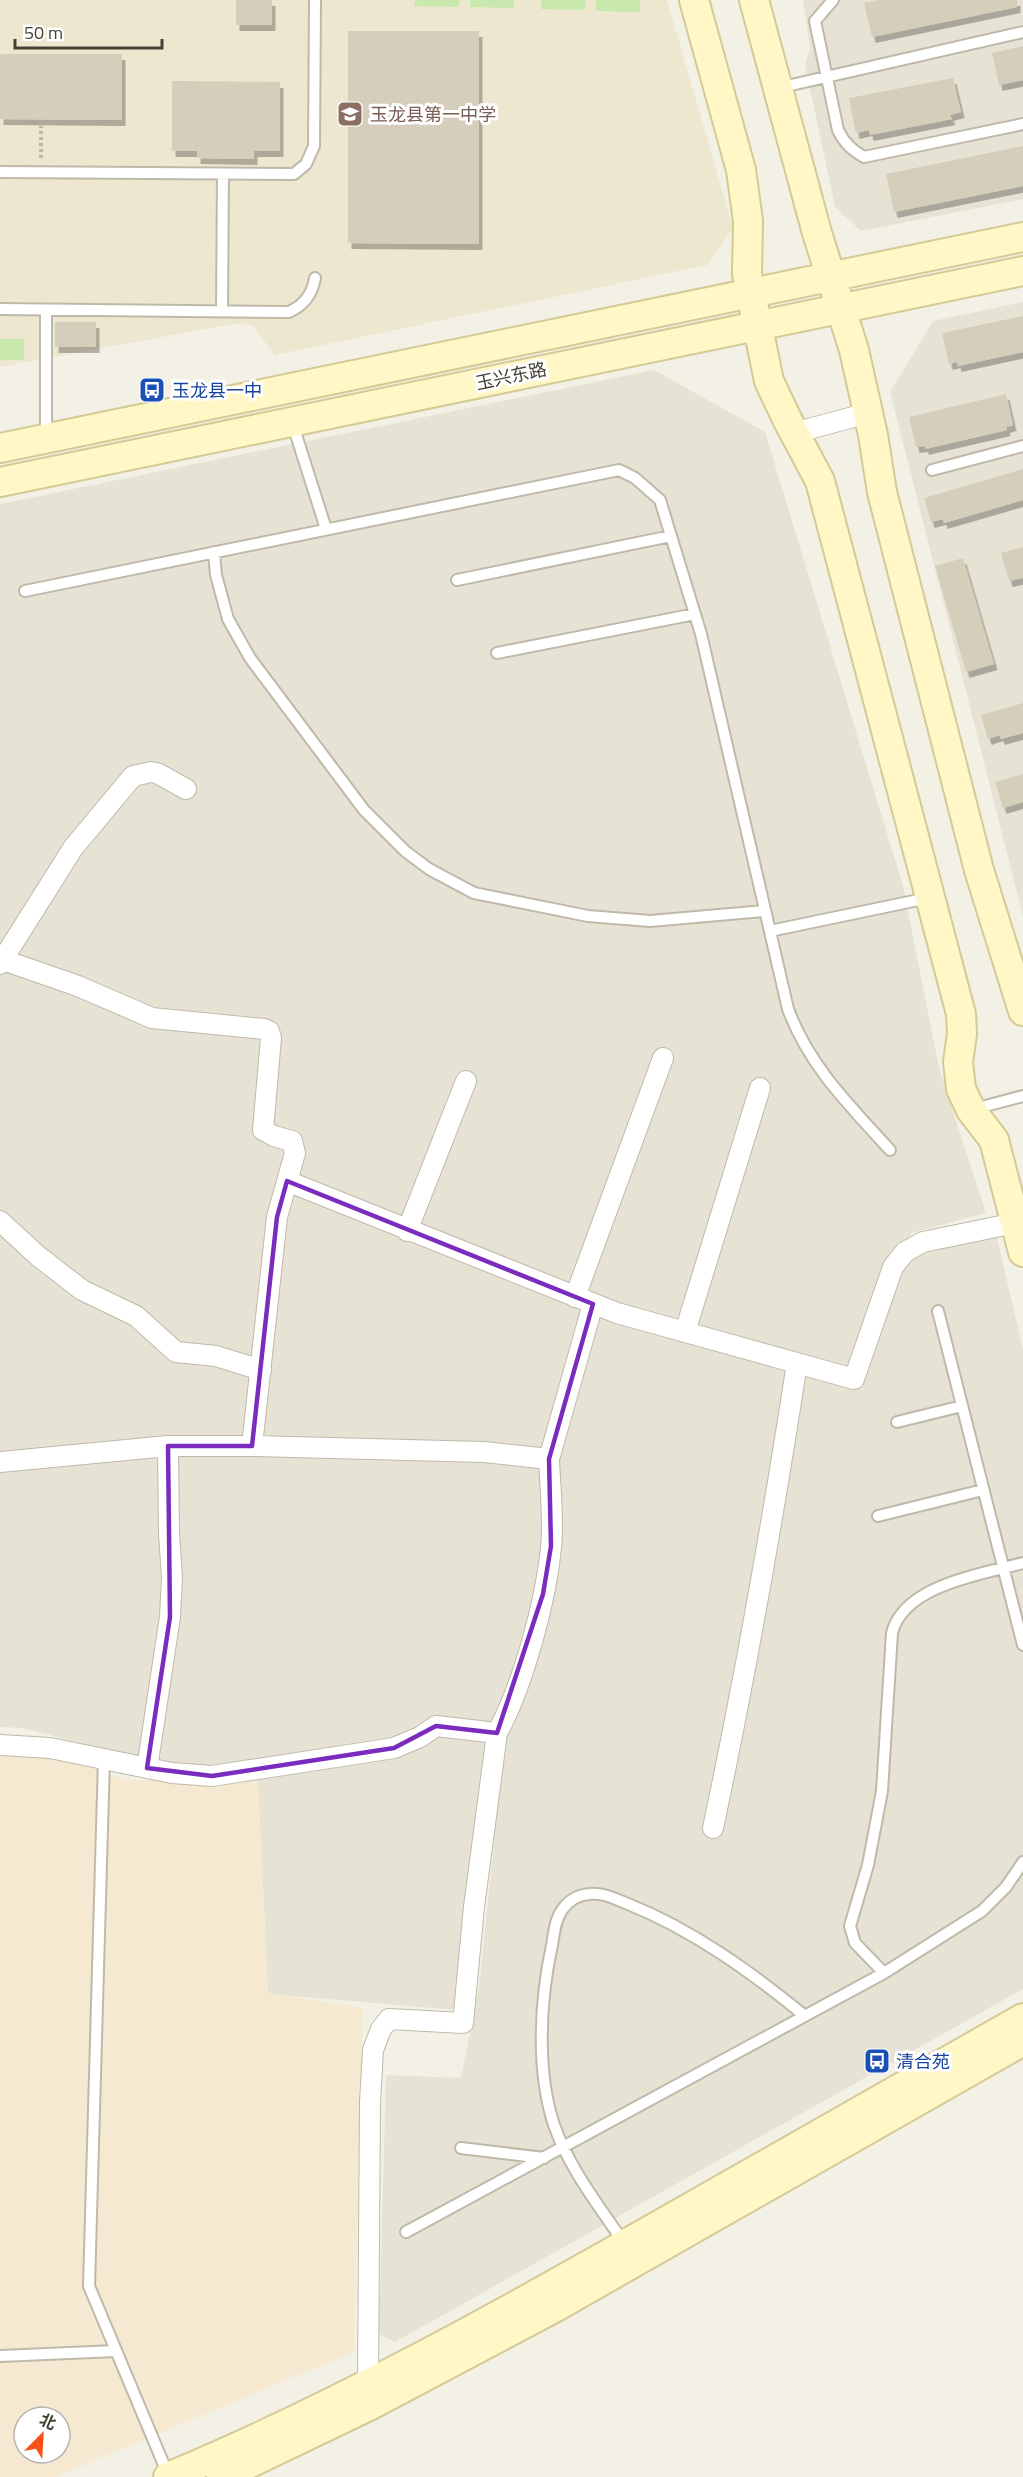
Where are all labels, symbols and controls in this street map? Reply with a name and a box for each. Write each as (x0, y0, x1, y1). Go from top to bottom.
scale bar (15, 12, 162, 50)
text: 50 m (24, 19, 63, 46)
school or university icon: 玉龙县第一中学 (335, 99, 365, 129)
place label: 玉龙县第一中学 (370, 101, 496, 128)
street label: 玉兴东路 (473, 355, 549, 397)
bus stop icon: 玉龙县一中 (137, 375, 167, 405)
place label: 玉龙县一中 (172, 377, 262, 404)
bus stop icon: 清合苑 (862, 2046, 892, 2076)
place label: 清合苑 (896, 2048, 950, 2075)
north arrow (12, 2405, 72, 2465)
text: 北 (36, 2407, 60, 2436)

